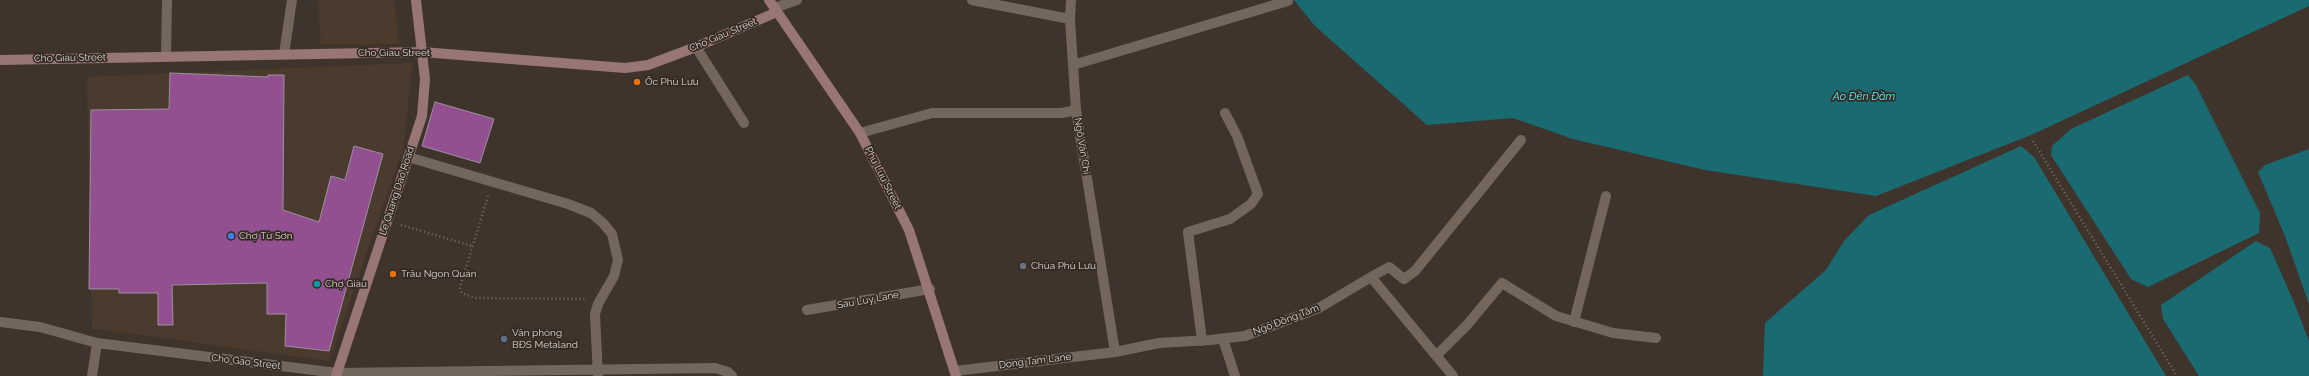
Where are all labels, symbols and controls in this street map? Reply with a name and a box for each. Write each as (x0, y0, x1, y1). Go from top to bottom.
street label: Cho Giau Street (687, 15, 759, 55)
street label: Cho Giau Street (358, 47, 430, 59)
street label: Cho Giau Street (34, 51, 106, 65)
place label: Ốc Phù Lưu (645, 76, 699, 88)
marker: Ốc Phù Lưu (632, 77, 642, 87)
water label: Ao Đền Đầm (1833, 90, 1895, 104)
street label: Ngõ Văn Chỉ (1072, 117, 1092, 175)
street label: Le Quang Dao Road (377, 145, 417, 237)
street label: Phu Luu Street (862, 145, 904, 211)
place label: Chợ Từ Sơn (239, 230, 293, 242)
marker: Chợ Từ Sơn (226, 231, 236, 241)
place label: Chùa Phù Lưu (1031, 260, 1096, 272)
marker: Chùa Phù Lưu (1018, 261, 1028, 271)
place label: Trâu Ngon Quán (401, 268, 476, 280)
marker: Trâu Ngon Quán (388, 269, 398, 279)
place label: Chợ Giàu (325, 278, 367, 290)
marker: Chợ Giàu (312, 279, 322, 289)
street label: Sau Luy Lane (836, 289, 900, 311)
street label: Ngõ Đồng Tâm (1251, 302, 1321, 338)
place label: Văn phòng BĐS Metaland (512, 327, 578, 350)
marker: Văn phòng BĐS Metaland (499, 334, 509, 344)
street label: Dong Tam Lane (998, 351, 1072, 371)
street label: Cho Gao Street (211, 352, 281, 372)

